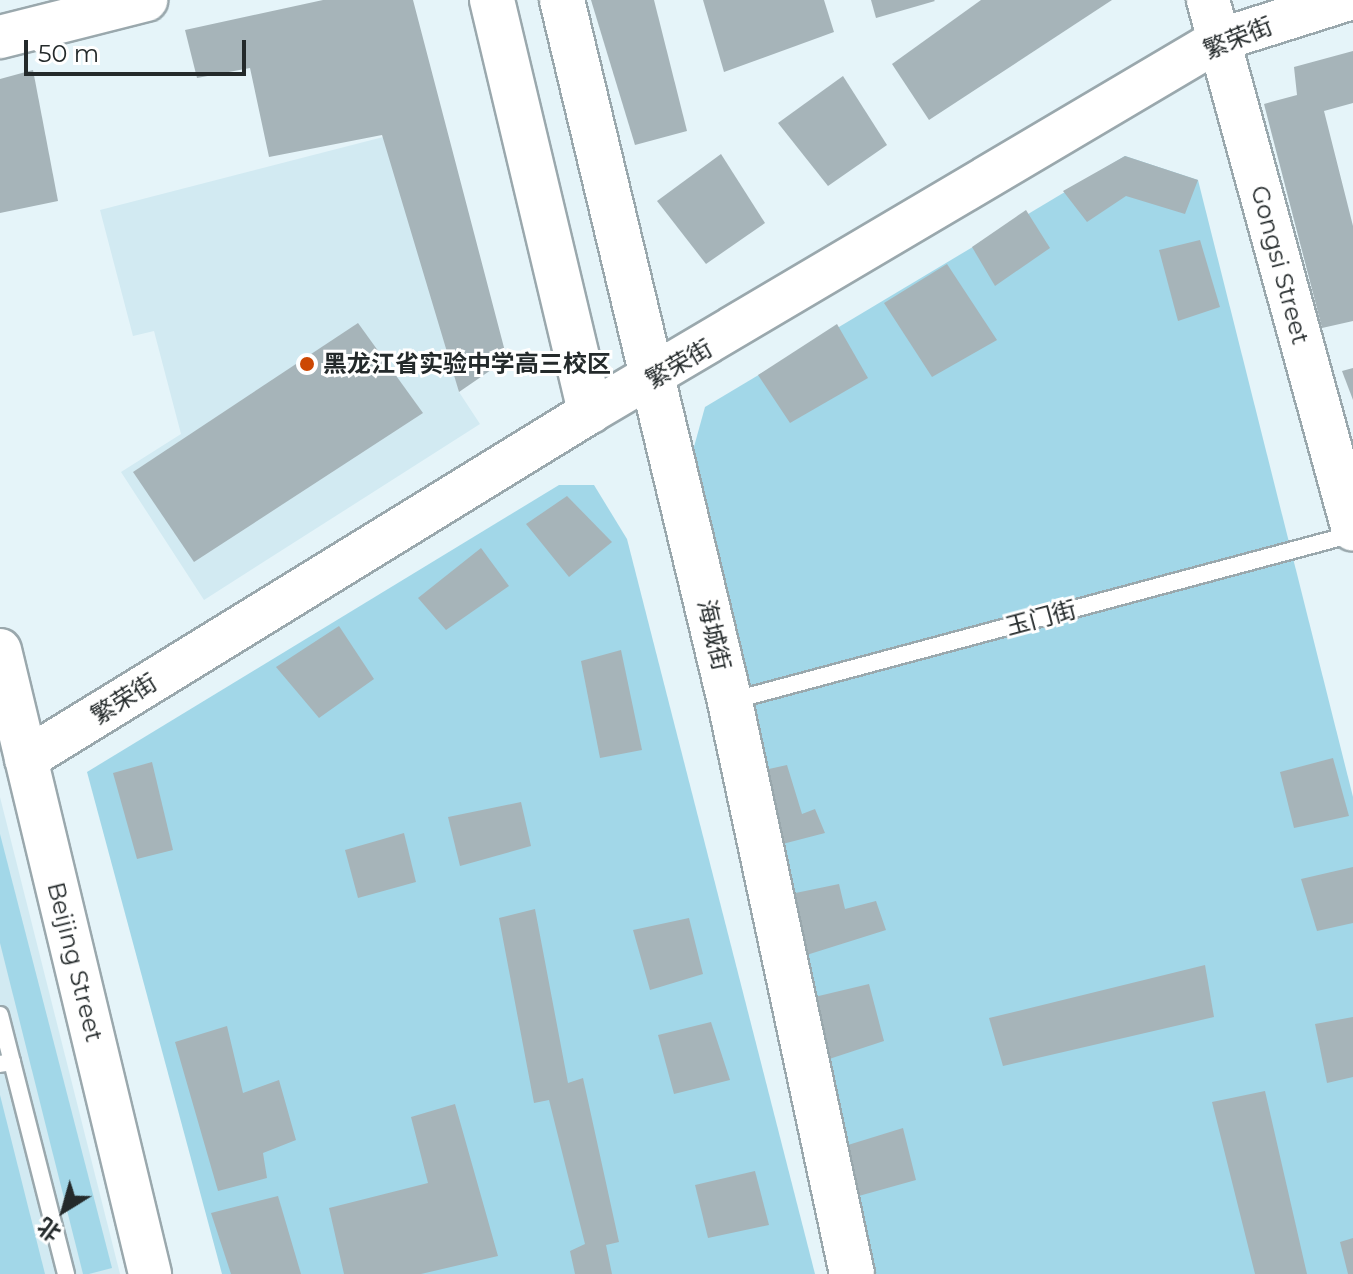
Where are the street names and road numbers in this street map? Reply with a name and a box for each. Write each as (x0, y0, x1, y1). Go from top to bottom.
street label: 繁荣街 (1199, 11, 1277, 65)
street label: Gongsi Street (1245, 182, 1315, 348)
street label: 繁荣街 (641, 334, 717, 394)
street label: 玉门街 (1002, 595, 1080, 641)
street label: 海城街 (692, 597, 736, 673)
street label: 繁荣街 (86, 668, 162, 730)
street label: Beijing Street (41, 879, 109, 1045)

